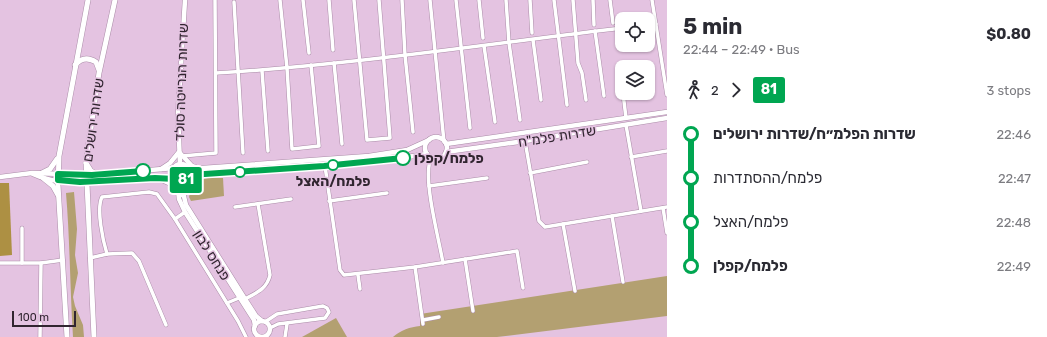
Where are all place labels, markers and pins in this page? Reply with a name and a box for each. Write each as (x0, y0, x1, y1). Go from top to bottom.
marker: פלמח/קפלן (395, 150, 411, 166)
place label: פלמח/קפלן (414, 150, 484, 167)
marker: פלמח/האצל (327, 159, 339, 171)
unlabelled marker (135, 163, 151, 179)
unlabelled marker (234, 166, 246, 178)
place label: פלמח/האצל (296, 173, 370, 190)

